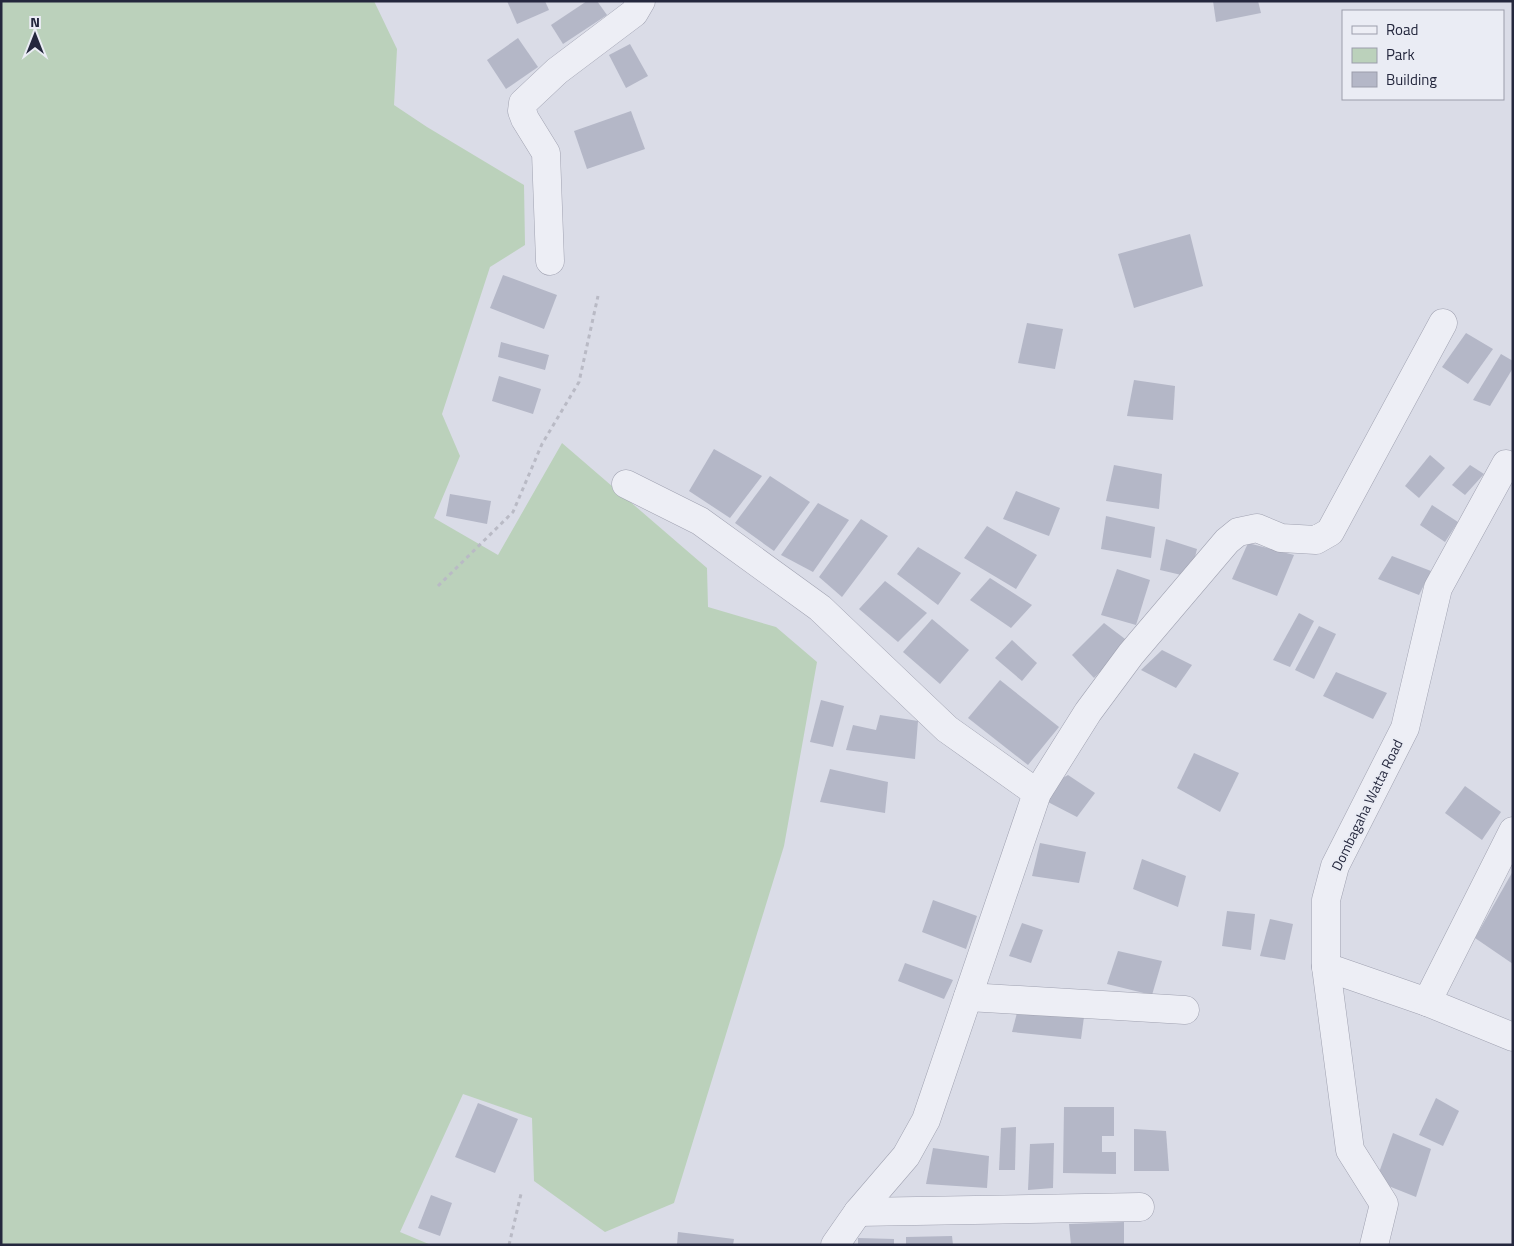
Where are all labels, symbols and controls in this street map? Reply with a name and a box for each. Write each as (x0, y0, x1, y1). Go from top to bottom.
north arrow (10, 10, 60, 60)
legend (1342, 10, 1504, 100)
text: N (30, 11, 40, 32)
text: Road (1386, 18, 1418, 41)
text: Park (1386, 43, 1415, 66)
text: Building (1386, 68, 1437, 91)
street label: Dombagaha Watta Road (1326, 736, 1407, 874)

